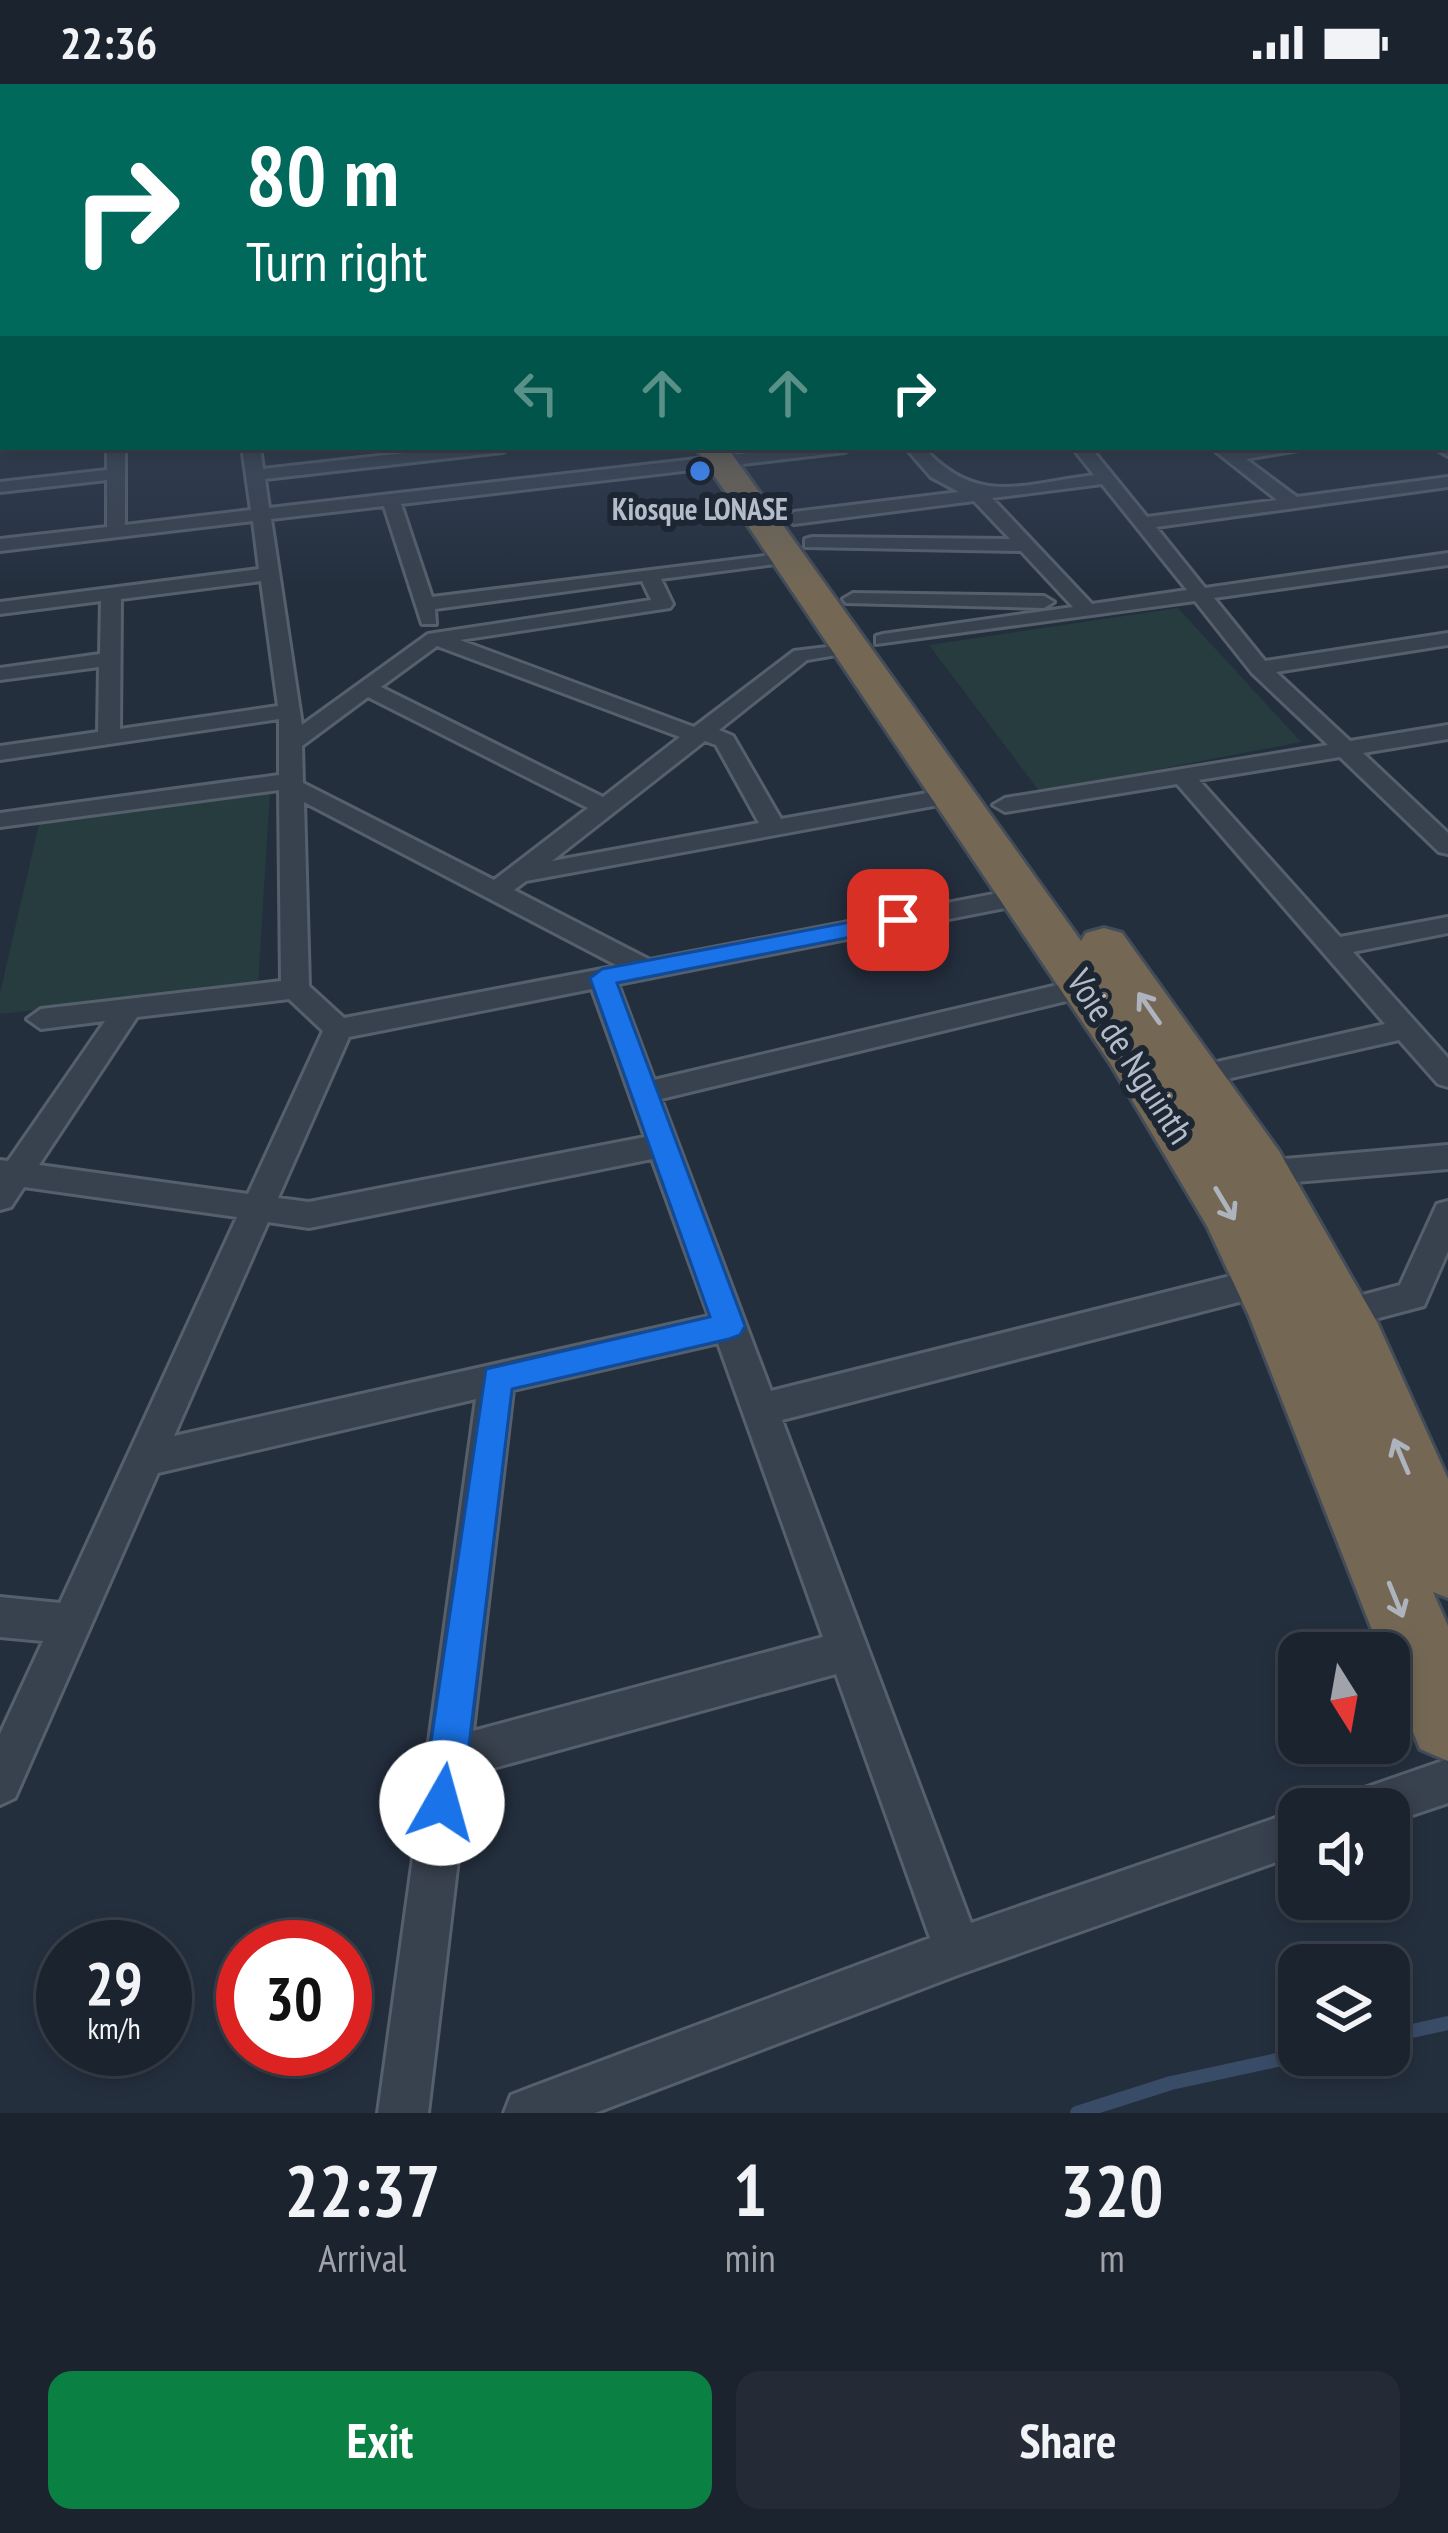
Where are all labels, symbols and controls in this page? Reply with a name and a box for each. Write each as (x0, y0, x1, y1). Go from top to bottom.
text: 22:36 (60, 13, 157, 71)
text: 80 m (246, 120, 399, 229)
icon: right (48, 132, 204, 288)
text: Turn right (246, 226, 427, 296)
icon: left (503, 360, 569, 426)
icon: ahead (629, 360, 695, 426)
icon: ahead (755, 360, 821, 426)
icon: right (881, 360, 947, 426)
marker: Kiosque LONASE (687, 458, 713, 484)
place label: Kiosque LONASE (612, 489, 788, 528)
pin (847, 869, 949, 971)
icon: arrive (865, 887, 931, 953)
street label: Voie de Nguinth (1057, 959, 1205, 1152)
one-way arrow (1137, 992, 1162, 1025)
one-way arrow (1213, 1186, 1237, 1220)
one-way arrow (1389, 1438, 1411, 1474)
one-way arrow (1387, 1581, 1408, 1618)
north arrow (1278, 1632, 1410, 1764)
map controls (1278, 1632, 1410, 2076)
position arrow (379, 1740, 505, 1866)
button: sound (1278, 1788, 1410, 1920)
speed limit sign: 30 (216, 1920, 372, 2076)
text: 29 (85, 1944, 143, 2022)
button: layers (1278, 1944, 1410, 2076)
text: km/h (87, 2008, 141, 2047)
text: 22:37 (285, 2143, 440, 2236)
text: 1 (733, 2143, 767, 2236)
text: 320 (1060, 2143, 1163, 2236)
text: Arrival (318, 2232, 406, 2283)
text: min (725, 2232, 776, 2283)
text: m (1099, 2232, 1125, 2283)
button: Exit (48, 2371, 712, 2509)
button: Share (736, 2371, 1400, 2509)

